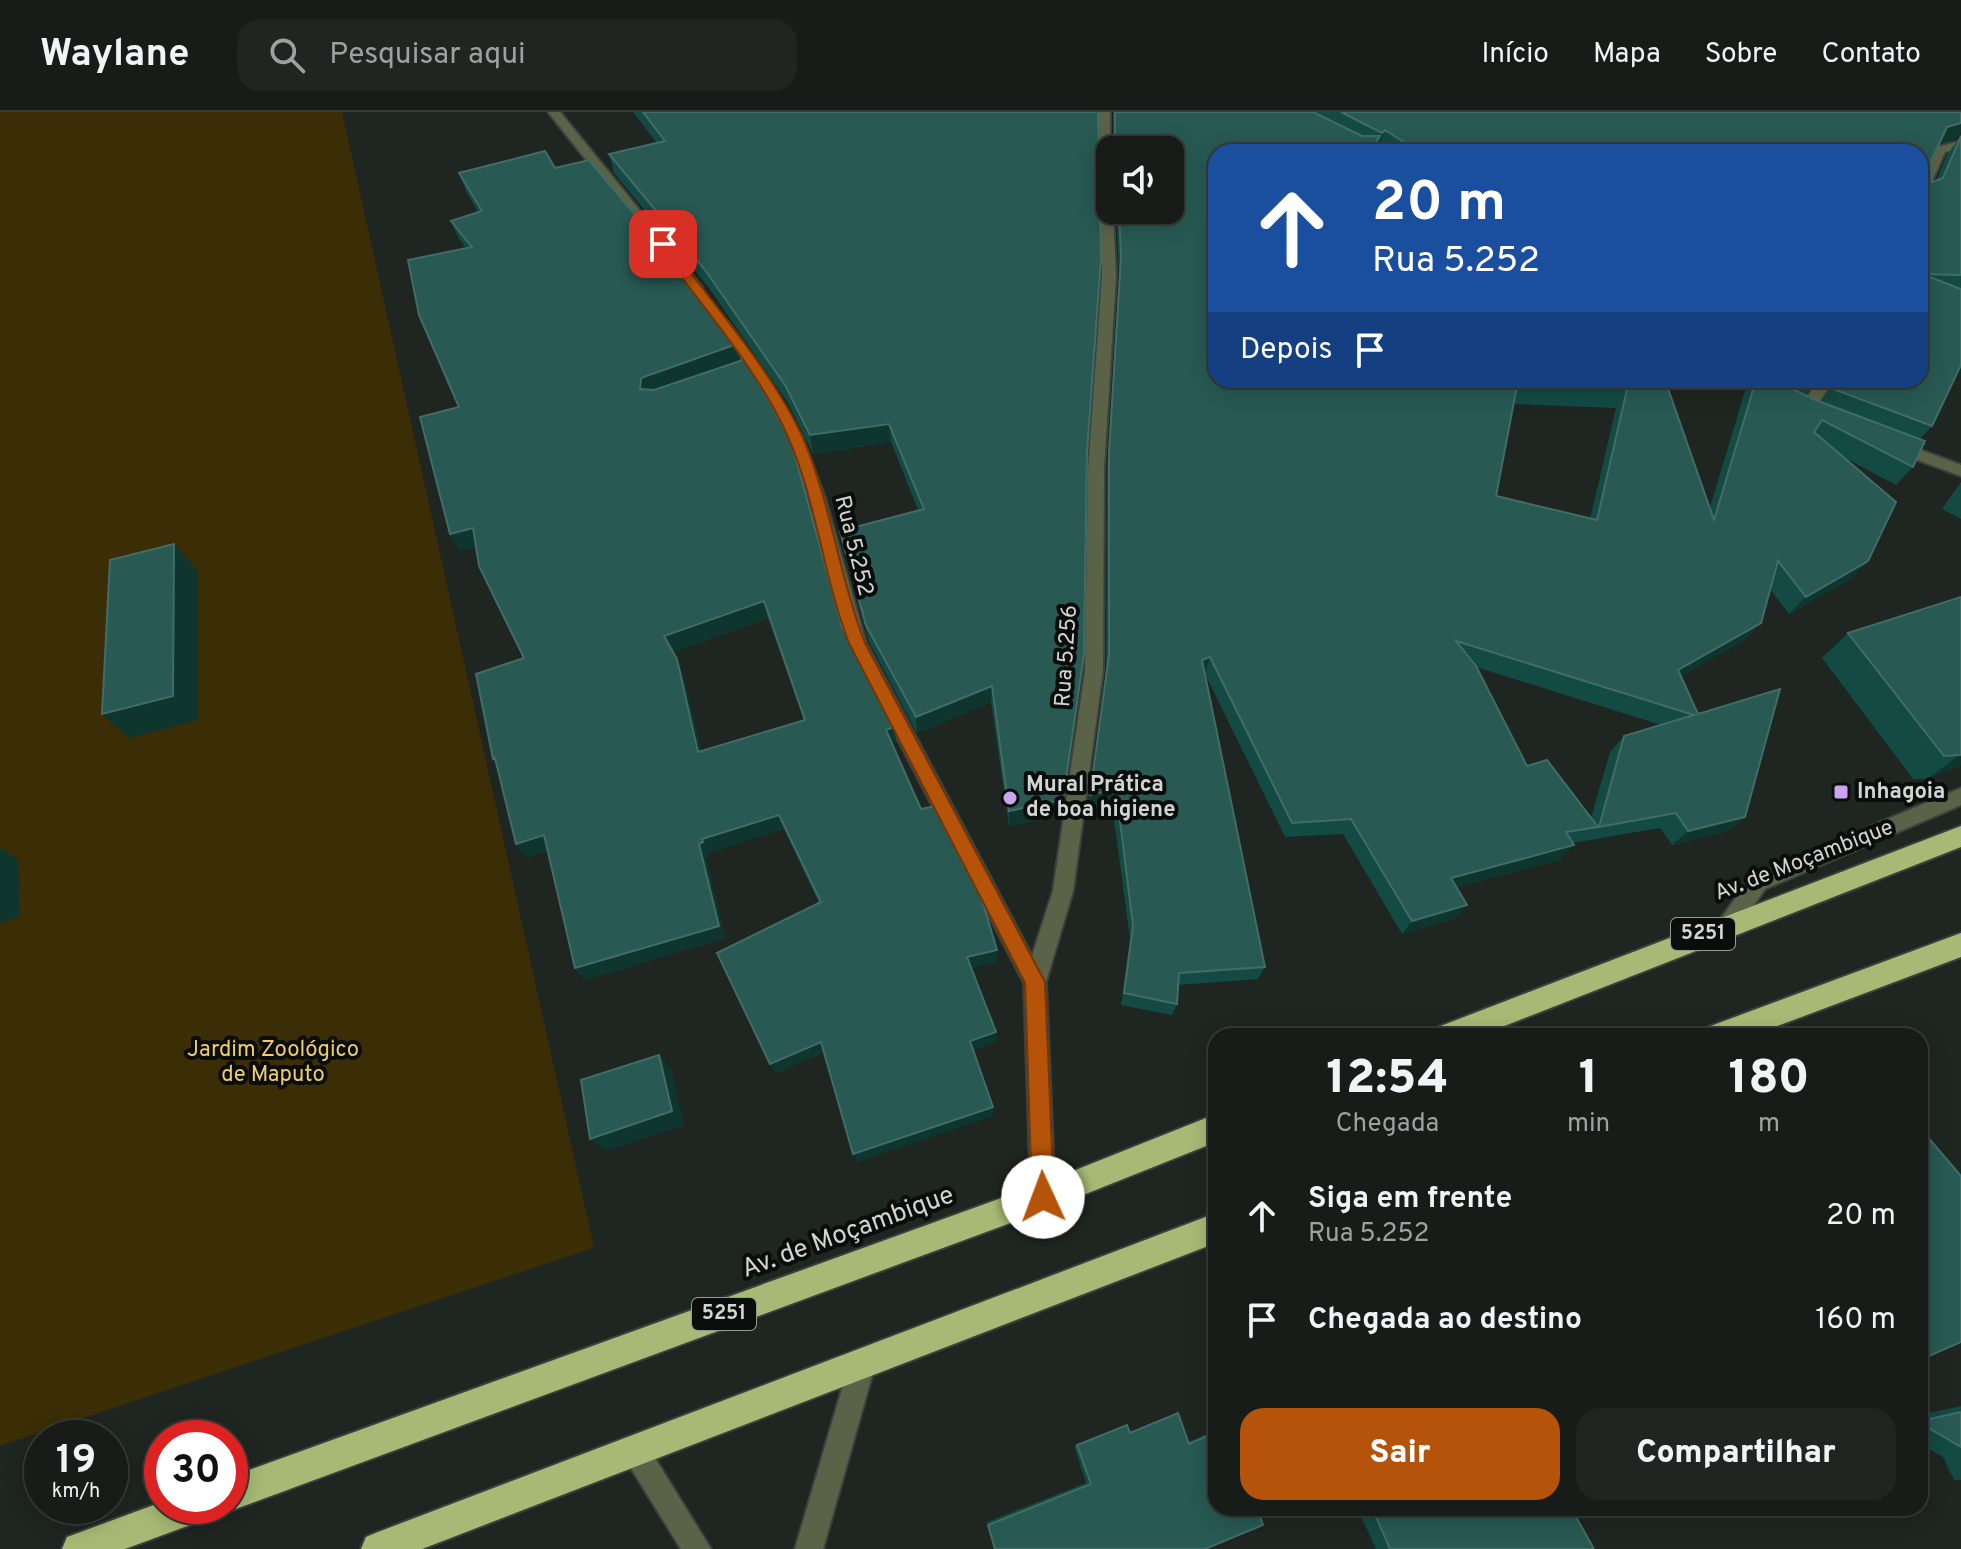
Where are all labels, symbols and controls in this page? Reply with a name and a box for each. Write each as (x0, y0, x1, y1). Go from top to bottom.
search box (237, 19, 797, 91)
text: Waylane (40, 31, 189, 80)
icon: search (265, 33, 309, 77)
text: Pesquisar aqui (329, 37, 526, 74)
text: Início (1481, 37, 1549, 73)
text: Mapa (1593, 37, 1661, 73)
text: Sobre (1705, 37, 1777, 73)
text: Contato (1821, 37, 1921, 73)
map controls (1096, 136, 1184, 224)
button: sound (1096, 136, 1184, 224)
text: 20 m (1372, 170, 1506, 240)
icon: ahead (1240, 176, 1344, 280)
pin (629, 210, 697, 278)
icon: arrive (641, 222, 685, 266)
text: Rua 5.252 (1372, 239, 1540, 285)
icon: arrive (1348, 328, 1392, 372)
text: Depois (1240, 332, 1332, 369)
street label: Rua 5.252 (827, 493, 879, 599)
street label: Rua 5.256 (1050, 604, 1084, 708)
place label: Mural Prática de boa higiene (1026, 772, 1175, 824)
place label: Inhagoia (1857, 779, 1945, 806)
marker: Inhagoia (1832, 783, 1850, 801)
marker: Mural Prática de boa higiene (1001, 789, 1019, 807)
street label: Av. de Moçambique (1711, 814, 1897, 908)
road number: 5251 (1671, 918, 1735, 950)
park label: Jardim Zoológico de Maputo (187, 1037, 359, 1089)
text: 12:54 (1326, 1050, 1449, 1110)
text: 1 (1579, 1050, 1598, 1110)
text: 180 (1729, 1050, 1810, 1110)
text: Chegada (1336, 1108, 1439, 1141)
text: min (1567, 1108, 1610, 1141)
text: m (1758, 1108, 1780, 1141)
position arrow (1001, 1155, 1085, 1239)
street label: Av. de Moçambique (737, 1179, 959, 1287)
text: Siga em frente (1308, 1181, 1512, 1218)
icon: ahead (1240, 1194, 1284, 1238)
text: 20 m (1826, 1198, 1896, 1235)
text: Rua 5.252 (1308, 1218, 1429, 1251)
road number: 5251 (692, 1298, 756, 1330)
icon: arrive (1240, 1298, 1284, 1342)
text: Chegada ao destino (1308, 1302, 1582, 1339)
text: 160 m (1815, 1302, 1896, 1339)
button: Sair (1240, 1408, 1560, 1500)
button: Compartilhar (1576, 1408, 1896, 1500)
speed limit sign: 30 (144, 1420, 248, 1524)
text: 19 (56, 1437, 96, 1487)
text: km/h (52, 1479, 100, 1505)

